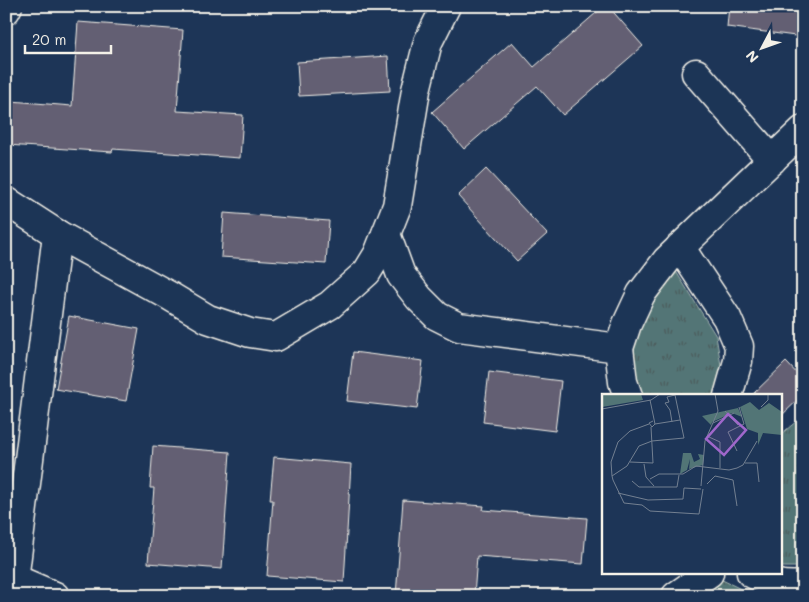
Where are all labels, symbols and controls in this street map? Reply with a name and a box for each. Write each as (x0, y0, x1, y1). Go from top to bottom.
scale bar (25, 22, 111, 54)
north arrow (736, 22, 786, 72)
text: 20 m (32, 29, 66, 49)
text: N (741, 47, 762, 67)
inset map (602, 394, 782, 574)

